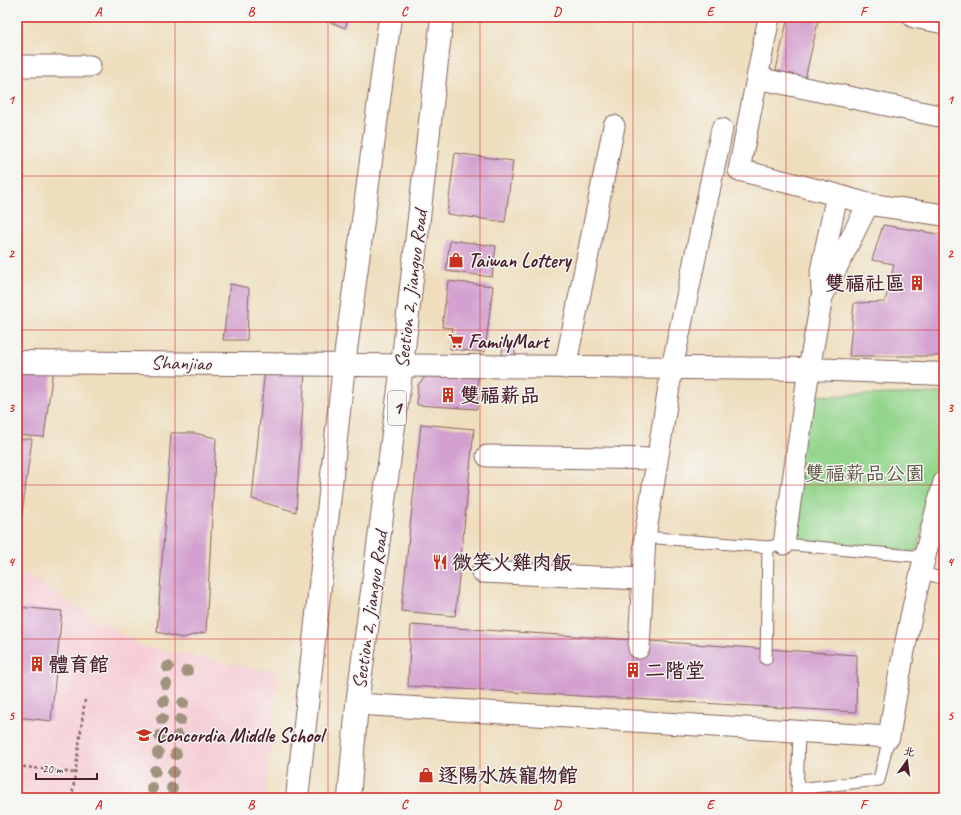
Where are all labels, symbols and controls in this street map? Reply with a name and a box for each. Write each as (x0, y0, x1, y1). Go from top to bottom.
text: A (95, 4, 103, 20)
text: B (248, 4, 256, 20)
text: C (401, 4, 409, 20)
text: D (553, 4, 562, 20)
text: E (707, 4, 716, 20)
text: F (860, 4, 869, 20)
text: 1 (8, 92, 16, 108)
text: 1 (947, 92, 955, 108)
street label: Section 2, Jianguo Road (389, 205, 433, 369)
text: 2 (8, 246, 15, 262)
text: 2 (947, 246, 954, 262)
place label: Taiwan Lottery (468, 248, 573, 273)
shop icon: Taiwan Lottery (447, 251, 465, 269)
place label: 雙福社區 (825, 271, 905, 296)
building icon: 雙福社區 (908, 274, 926, 292)
place label: FamilyMart (468, 329, 550, 354)
supermarket icon: FamilyMart (447, 332, 465, 350)
street label: Shanjiao (151, 350, 212, 376)
place label: 雙福薪品 (460, 383, 540, 408)
building icon: 雙福薪品 (439, 386, 457, 404)
road number: 1 (388, 391, 406, 425)
text: 3 (8, 400, 15, 416)
text: 3 (947, 400, 954, 416)
park label: 雙福薪品公園 (805, 461, 925, 486)
street label: Section 2, Jianguo Road (347, 526, 394, 691)
place label: 微笑火雞肉飯 (452, 550, 572, 575)
restaurant icon: 微笑火雞肉飯 (431, 553, 449, 571)
text: 4 (8, 554, 16, 570)
text: 4 (947, 554, 955, 570)
place label: 體育館 (49, 652, 109, 677)
building icon: 體育館 (28, 655, 46, 673)
place label: 二階堂 (645, 658, 705, 683)
building icon: 二階堂 (624, 661, 642, 679)
text: 5 (8, 708, 15, 724)
text: 5 (947, 708, 954, 724)
place label: Concordia Middle School (156, 723, 328, 748)
school or university icon: Concordia Middle School (135, 726, 153, 744)
north arrow (887, 741, 927, 781)
text: 北 (902, 743, 916, 759)
scale bar (36, 755, 97, 781)
text: 20 m (42, 761, 64, 777)
place label: 逐陽水族寵物館 (438, 763, 578, 788)
shop icon: 逐陽水族寵物館 (417, 766, 435, 784)
text: A (95, 797, 103, 813)
text: B (248, 797, 256, 813)
text: C (401, 797, 409, 813)
text: D (553, 797, 562, 813)
text: E (707, 797, 716, 813)
text: F (860, 797, 869, 813)

